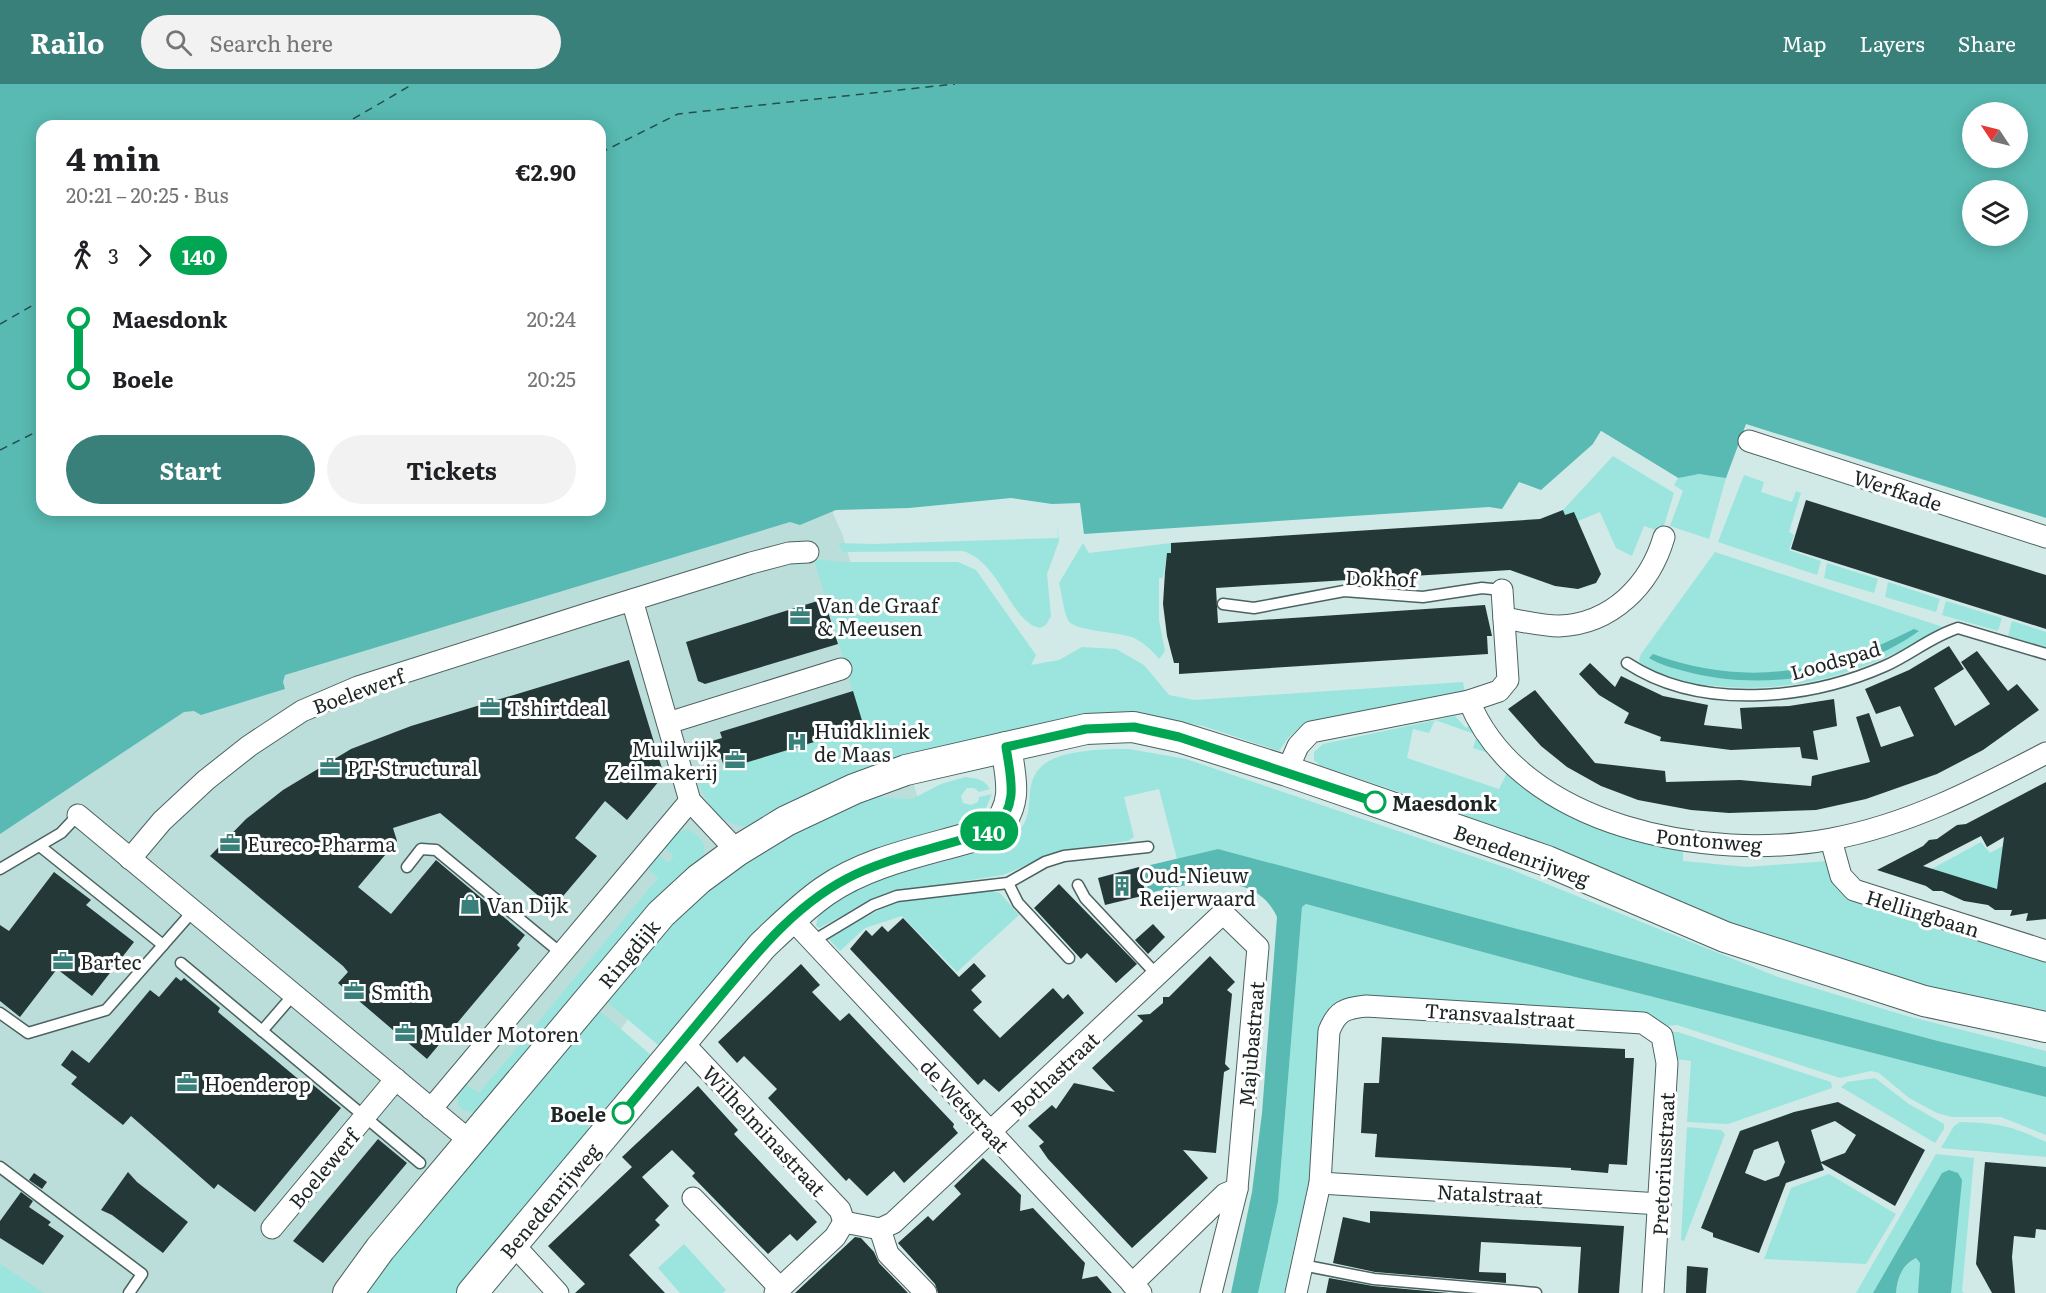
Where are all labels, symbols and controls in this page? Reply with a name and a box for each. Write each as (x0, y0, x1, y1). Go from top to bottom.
search box (141, 15, 561, 69)
text: Railo (30, 21, 105, 63)
icon: search (162, 26, 195, 59)
text: Search here (210, 26, 333, 59)
text: Map (1782, 27, 1827, 58)
text: Layers (1860, 27, 1925, 58)
text: Share (1958, 27, 2016, 58)
north arrow (1962, 102, 2028, 168)
map controls (1962, 102, 2028, 246)
text: 4 min (66, 132, 160, 181)
text: €2.90 (515, 155, 576, 188)
text: 20:21 – 20:25 · Bus (66, 179, 228, 209)
button: layers (1962, 180, 2028, 246)
icon: walk (66, 239, 99, 272)
icon: forward (128, 239, 161, 272)
text: 3 (108, 240, 119, 270)
text: 140 (182, 240, 215, 271)
text: Maesdonk (112, 302, 227, 335)
text: 20:24 (527, 303, 576, 333)
text: Boele (112, 362, 174, 395)
text: 20:25 (528, 363, 576, 393)
button: Start (66, 435, 315, 504)
button: Tickets (327, 435, 576, 504)
street label: Werfkade (1850, 461, 1946, 517)
street label: Dokhof (1345, 561, 1419, 593)
place label: Van de Graaf & Meeusen (817, 589, 941, 642)
office icon: Van de Graaf & Meeusen (788, 604, 812, 628)
street label: Loodspad (1786, 632, 1884, 686)
street label: Boelewerf (308, 659, 410, 721)
place label: Tshirtdeal (507, 692, 607, 722)
office icon: Tshirtdeal (478, 695, 502, 719)
place label: Huidkliniek de Maas (814, 715, 930, 768)
hospital icon: Huidkliniek de Maas (785, 730, 809, 754)
place label: Muilwijk Zeilmakerij (607, 733, 719, 786)
office icon: Muilwijk Zeilmakerij (723, 748, 747, 772)
place label: PT-Structural (347, 752, 478, 782)
office icon: PT-Structural (318, 755, 342, 779)
place label: Maesdonk (1392, 787, 1497, 817)
marker: Maesdonk (1364, 791, 1386, 813)
line badge: 140 (954, 812, 1024, 850)
text: 140 (972, 816, 1006, 847)
street label: Benedenrijweg (1450, 816, 1595, 893)
street label: Pontonweg (1655, 819, 1764, 859)
place label: Eureco-Pharma (247, 828, 396, 858)
office icon: Eureco-Pharma (218, 831, 242, 855)
place label: Oud-Nieuw Reijerwaard (1139, 859, 1256, 912)
building icon: Oud-Nieuw Reijerwaard (1110, 874, 1134, 898)
street label: Hellingbaan (1862, 880, 1984, 944)
place label: Van Dijk (487, 889, 569, 919)
shop icon: Van Dijk (458, 892, 482, 916)
street label: Ringdijk (590, 911, 666, 994)
place label: Bartec (80, 946, 142, 976)
office icon: Bartec (51, 949, 75, 973)
place label: Smith (371, 976, 430, 1006)
office icon: Smith (342, 979, 366, 1003)
street label: Majubastraat (1230, 980, 1270, 1108)
street label: Transvaalstraat (1424, 994, 1576, 1034)
place label: Mulder Motoren (422, 1018, 579, 1048)
office icon: Mulder Motoren (393, 1021, 417, 1045)
street label: Bothastraat (1003, 1024, 1105, 1122)
street label: de Wetstraat (914, 1051, 1018, 1159)
street label: Wilhelminastraat (696, 1058, 834, 1202)
place label: Hoenderop (204, 1068, 311, 1098)
office icon: Hoenderop (175, 1071, 199, 1095)
street label: Pretoriusstraat (1643, 1091, 1681, 1237)
place label: Boele (550, 1098, 606, 1128)
marker: Boele (612, 1102, 634, 1124)
street label: Boelewerf (281, 1120, 367, 1214)
street label: Benedenrijweg (492, 1135, 607, 1264)
street label: Natalstraat (1436, 1175, 1544, 1211)

